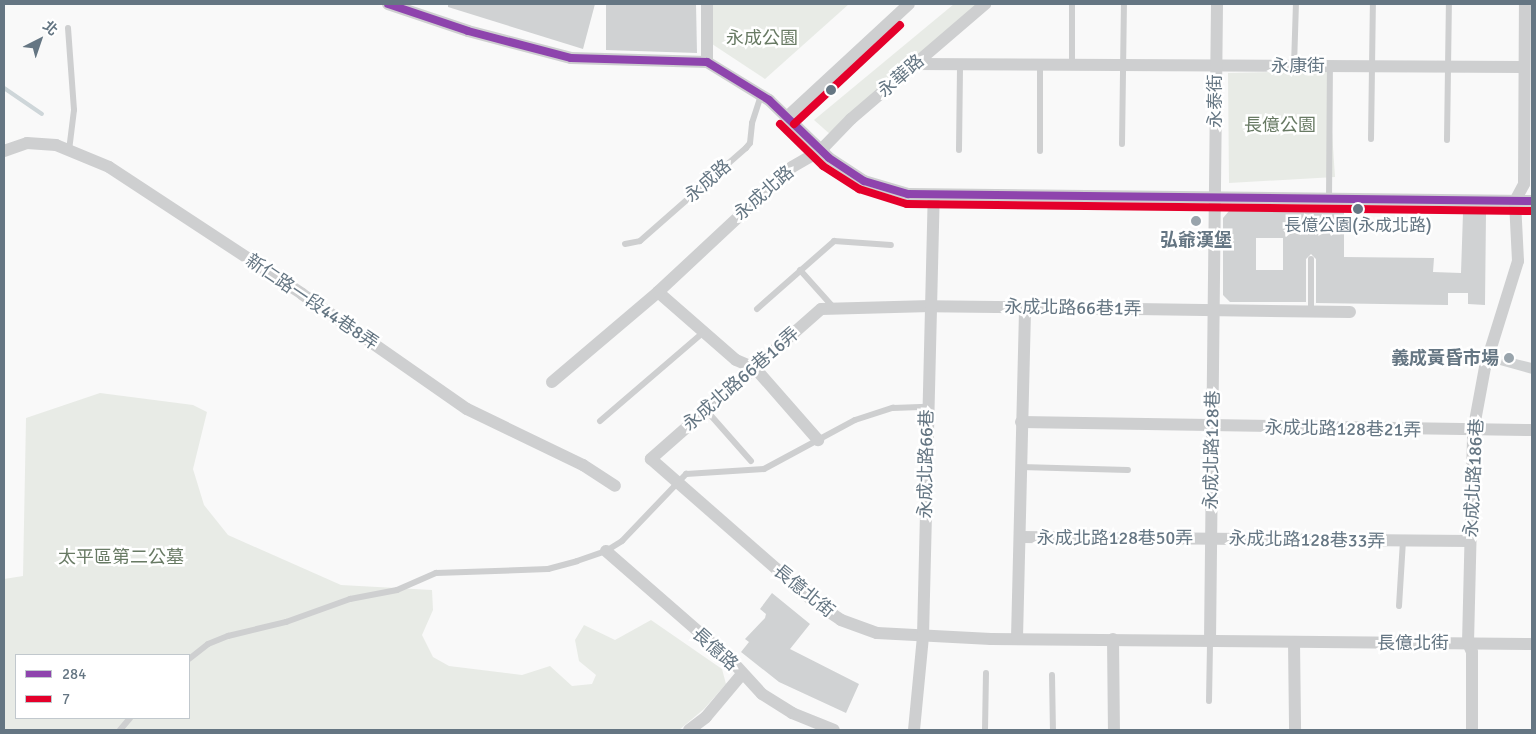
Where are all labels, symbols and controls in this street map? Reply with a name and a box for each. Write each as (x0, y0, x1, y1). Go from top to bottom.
north arrow (15, 15, 65, 65)
text: 北 (39, 17, 61, 39)
park label: 永成公園 (726, 27, 798, 49)
street label: 永華路 (874, 50, 928, 102)
street label: 永康街 (1271, 55, 1325, 77)
street label: 永泰街 (1204, 74, 1226, 128)
unlabelled marker (826, 85, 836, 95)
park label: 長億公園 (1244, 114, 1316, 136)
street label: 永成路 (681, 155, 735, 207)
street label: 永成北路 (730, 161, 798, 225)
marker: 長億公園(永成北路) (1353, 204, 1363, 214)
marker: 弘爺漢堡 (1190, 215, 1202, 227)
place label: 長億公園(永成北路) (1284, 216, 1432, 236)
place label: 弘爺漢堡 (1160, 229, 1232, 251)
street label: 新仁路一段44巷8弄 (242, 250, 382, 354)
street label: 永成北路66巷1弄 (1004, 296, 1142, 320)
street label: 永成北路66巷16弄 (678, 323, 804, 435)
place label: 義成黃昏市場 (1391, 347, 1499, 369)
marker: 義成黃昏市場 (1503, 352, 1515, 364)
street label: 永成北路128巷 (1200, 390, 1224, 510)
street label: 永成北路66巷 (914, 409, 938, 519)
street label: 永成北路128巷21弄 (1265, 417, 1421, 441)
street label: 永成北路186巷 (1460, 418, 1488, 538)
street label: 永成北路128巷50弄 (1037, 527, 1193, 549)
street label: 永成北路128巷33弄 (1229, 528, 1385, 552)
park label: 太平區第二公墓 (58, 546, 184, 568)
street label: 長億北街 (769, 560, 839, 622)
street label: 長億路 (688, 623, 742, 675)
street label: 長億北街 (1377, 632, 1449, 654)
legend (15, 654, 190, 719)
text: 284 (62, 665, 86, 683)
text: 7 (62, 690, 70, 708)

